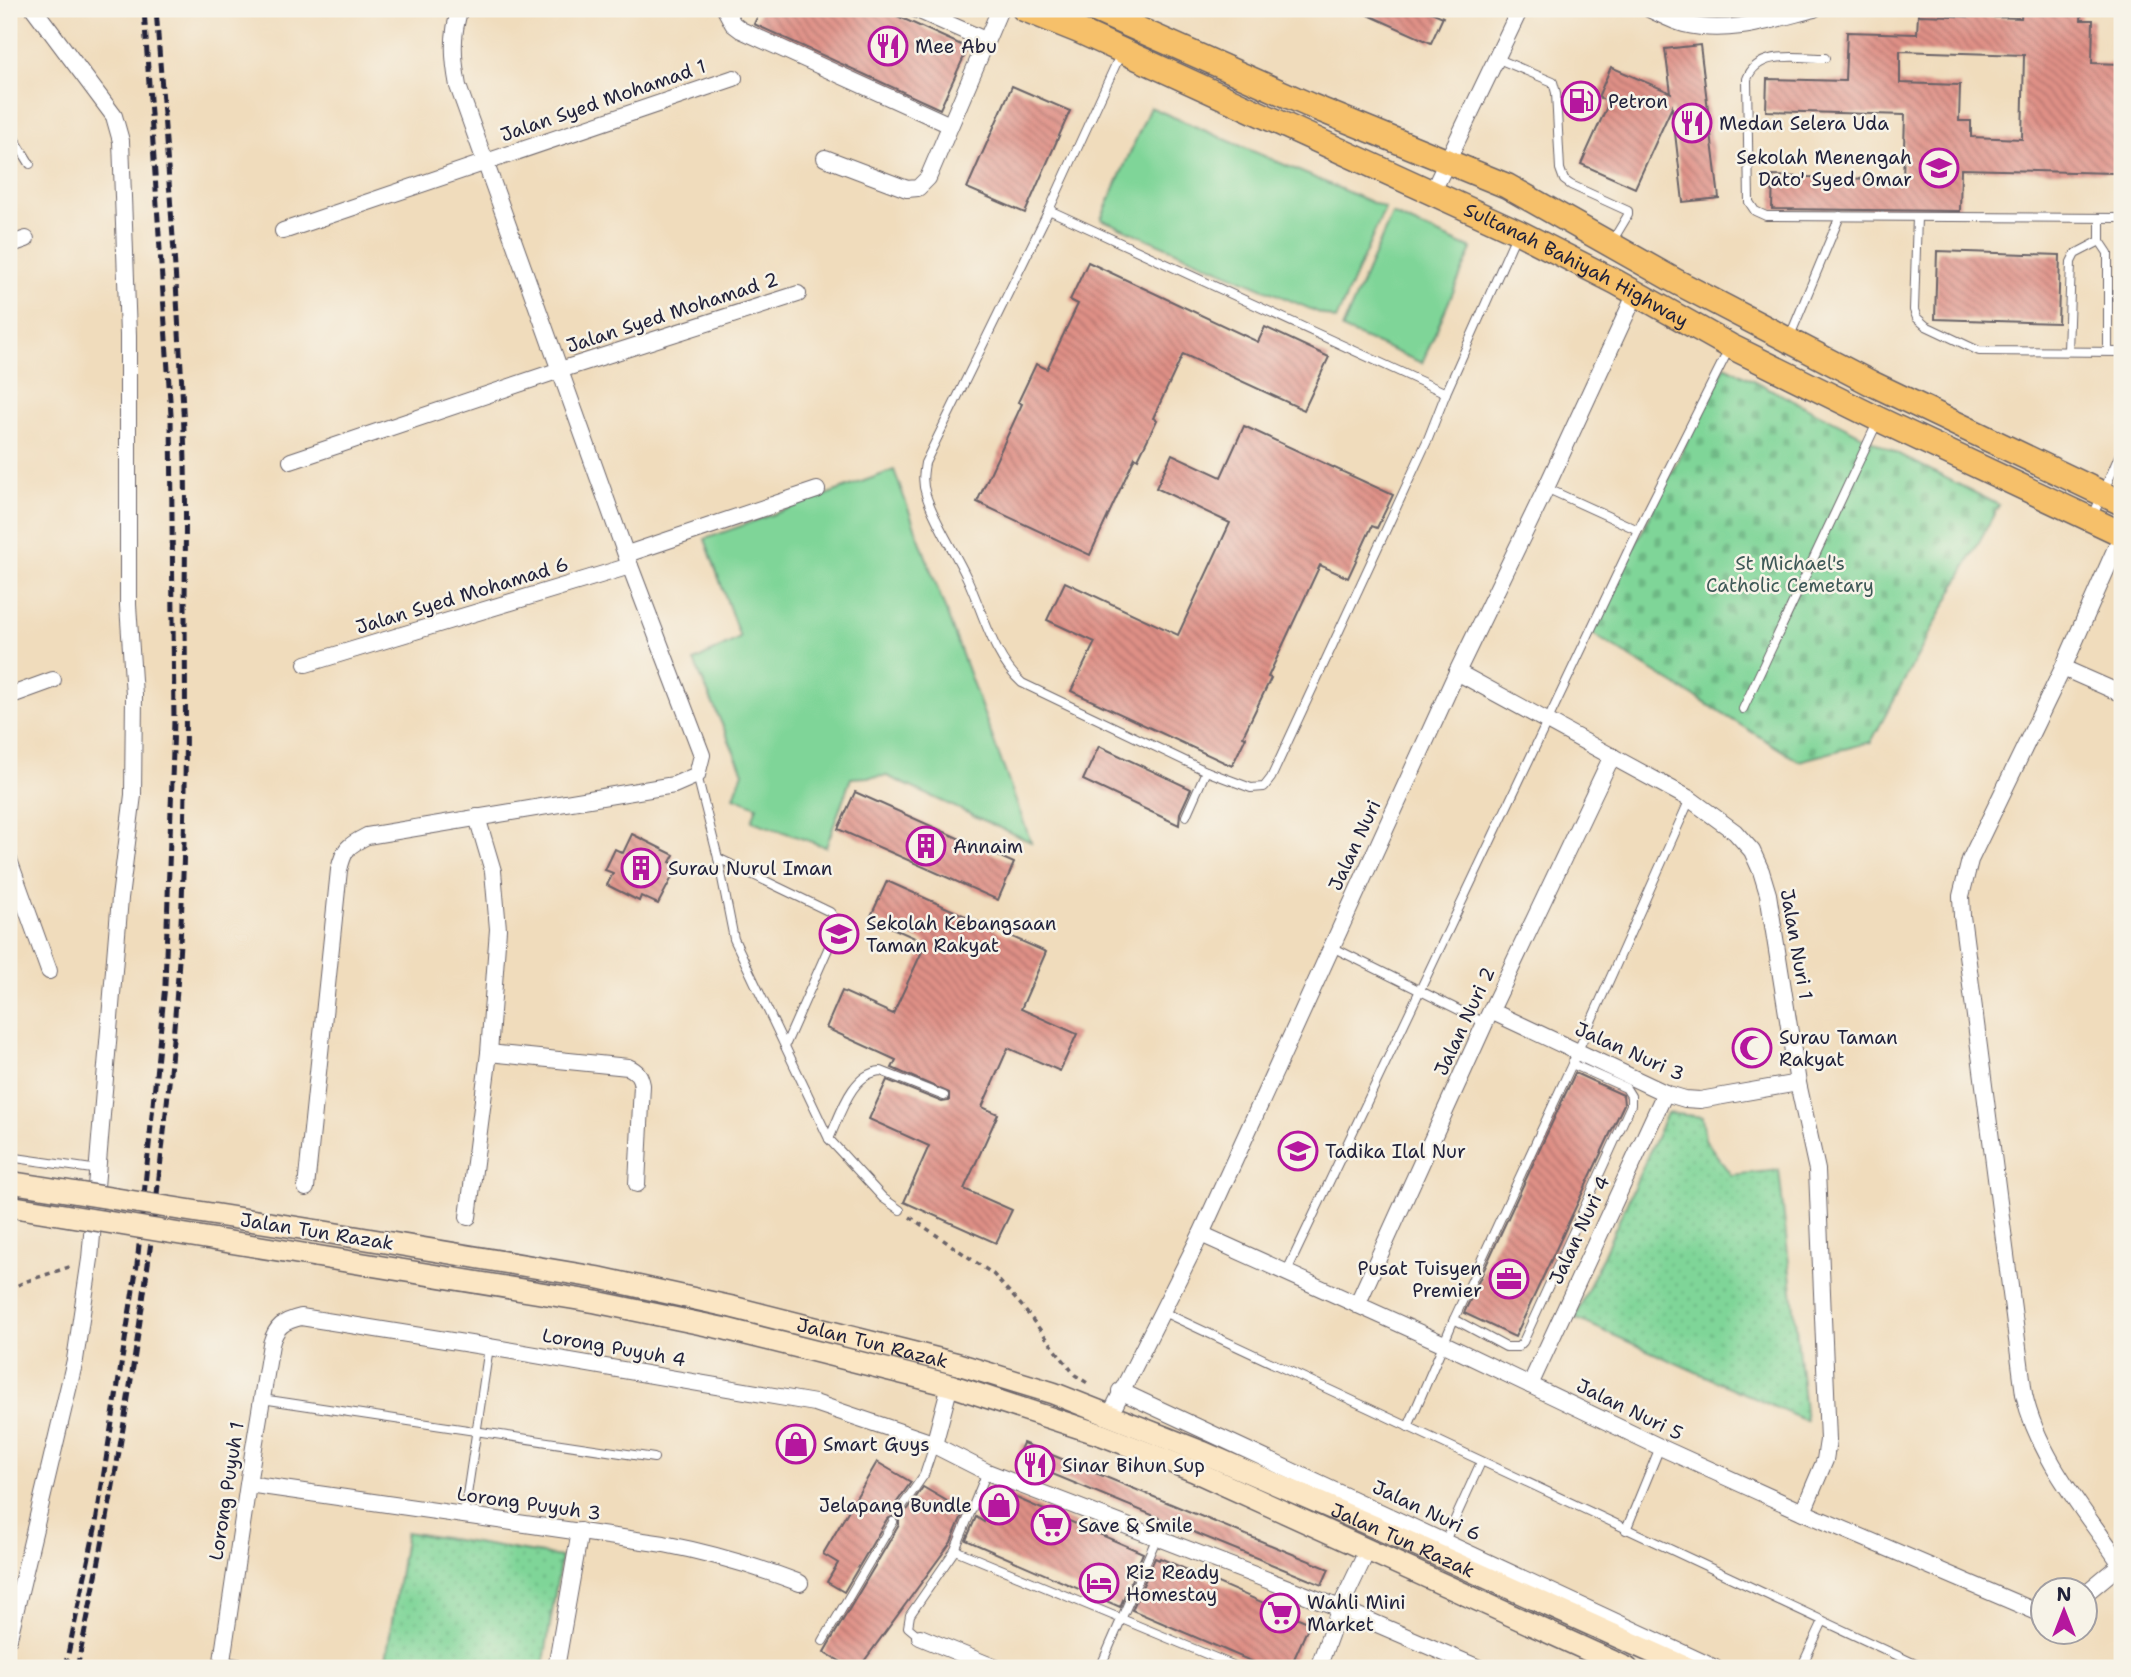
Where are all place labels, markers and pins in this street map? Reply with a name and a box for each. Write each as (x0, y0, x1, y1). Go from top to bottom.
restaurant icon: Mee Abu (867, 25, 909, 67)
place label: Mee Abu (915, 34, 997, 59)
fuel station icon: Petron (1560, 80, 1602, 122)
place label: Petron (1608, 89, 1668, 114)
restaurant icon: Medan Selera Uda (1671, 102, 1713, 144)
place label: Medan Selera Uda (1719, 111, 1889, 136)
place label: Sekolah Menengah Dato' Syed Omar (1736, 145, 1912, 192)
school or university icon: Sekolah Menengah Dato' Syed Omar (1918, 147, 1960, 189)
building icon: Annaim (905, 825, 947, 867)
place label: Annaim (953, 834, 1023, 859)
building icon: Surau Nurul Iman (620, 847, 662, 889)
place label: Surau Nurul Iman (668, 856, 832, 881)
place label: Sekolah Kebangsaan Taman Rakyat (866, 911, 1056, 958)
school or university icon: Sekolah Kebangsaan Taman Rakyat (818, 913, 860, 955)
place label: Surau Taman Rakyat (1779, 1025, 1898, 1072)
mosque icon: Surau Taman Rakyat (1731, 1027, 1773, 1069)
school or university icon: Tadika Ilal Nur (1277, 1130, 1319, 1172)
place label: Tadika Ilal Nur (1325, 1139, 1466, 1164)
place label: Pusat Tuisyen Premier (1357, 1256, 1482, 1303)
office icon: Pusat Tuisyen Premier (1488, 1258, 1530, 1300)
shop icon: Smart Guys (775, 1423, 817, 1465)
place label: Smart Guys (823, 1432, 930, 1457)
restaurant icon: Sinar Bihun Sup (1014, 1444, 1056, 1486)
place label: Sinar Bihun Sup (1062, 1453, 1205, 1478)
shop icon: Jelapang Bundle (978, 1484, 1020, 1526)
place label: Jelapang Bundle (819, 1493, 972, 1518)
supermarket icon: Save & Smile (1030, 1504, 1072, 1546)
place label: Save & Smile (1078, 1513, 1193, 1538)
place label: Riz Ready Homestay (1126, 1560, 1219, 1607)
hotel icon: Riz Ready Homestay (1078, 1562, 1120, 1604)
place label: Wahli Mini Market (1307, 1590, 1406, 1637)
supermarket icon: Wahli Mini Market (1259, 1592, 1301, 1634)

